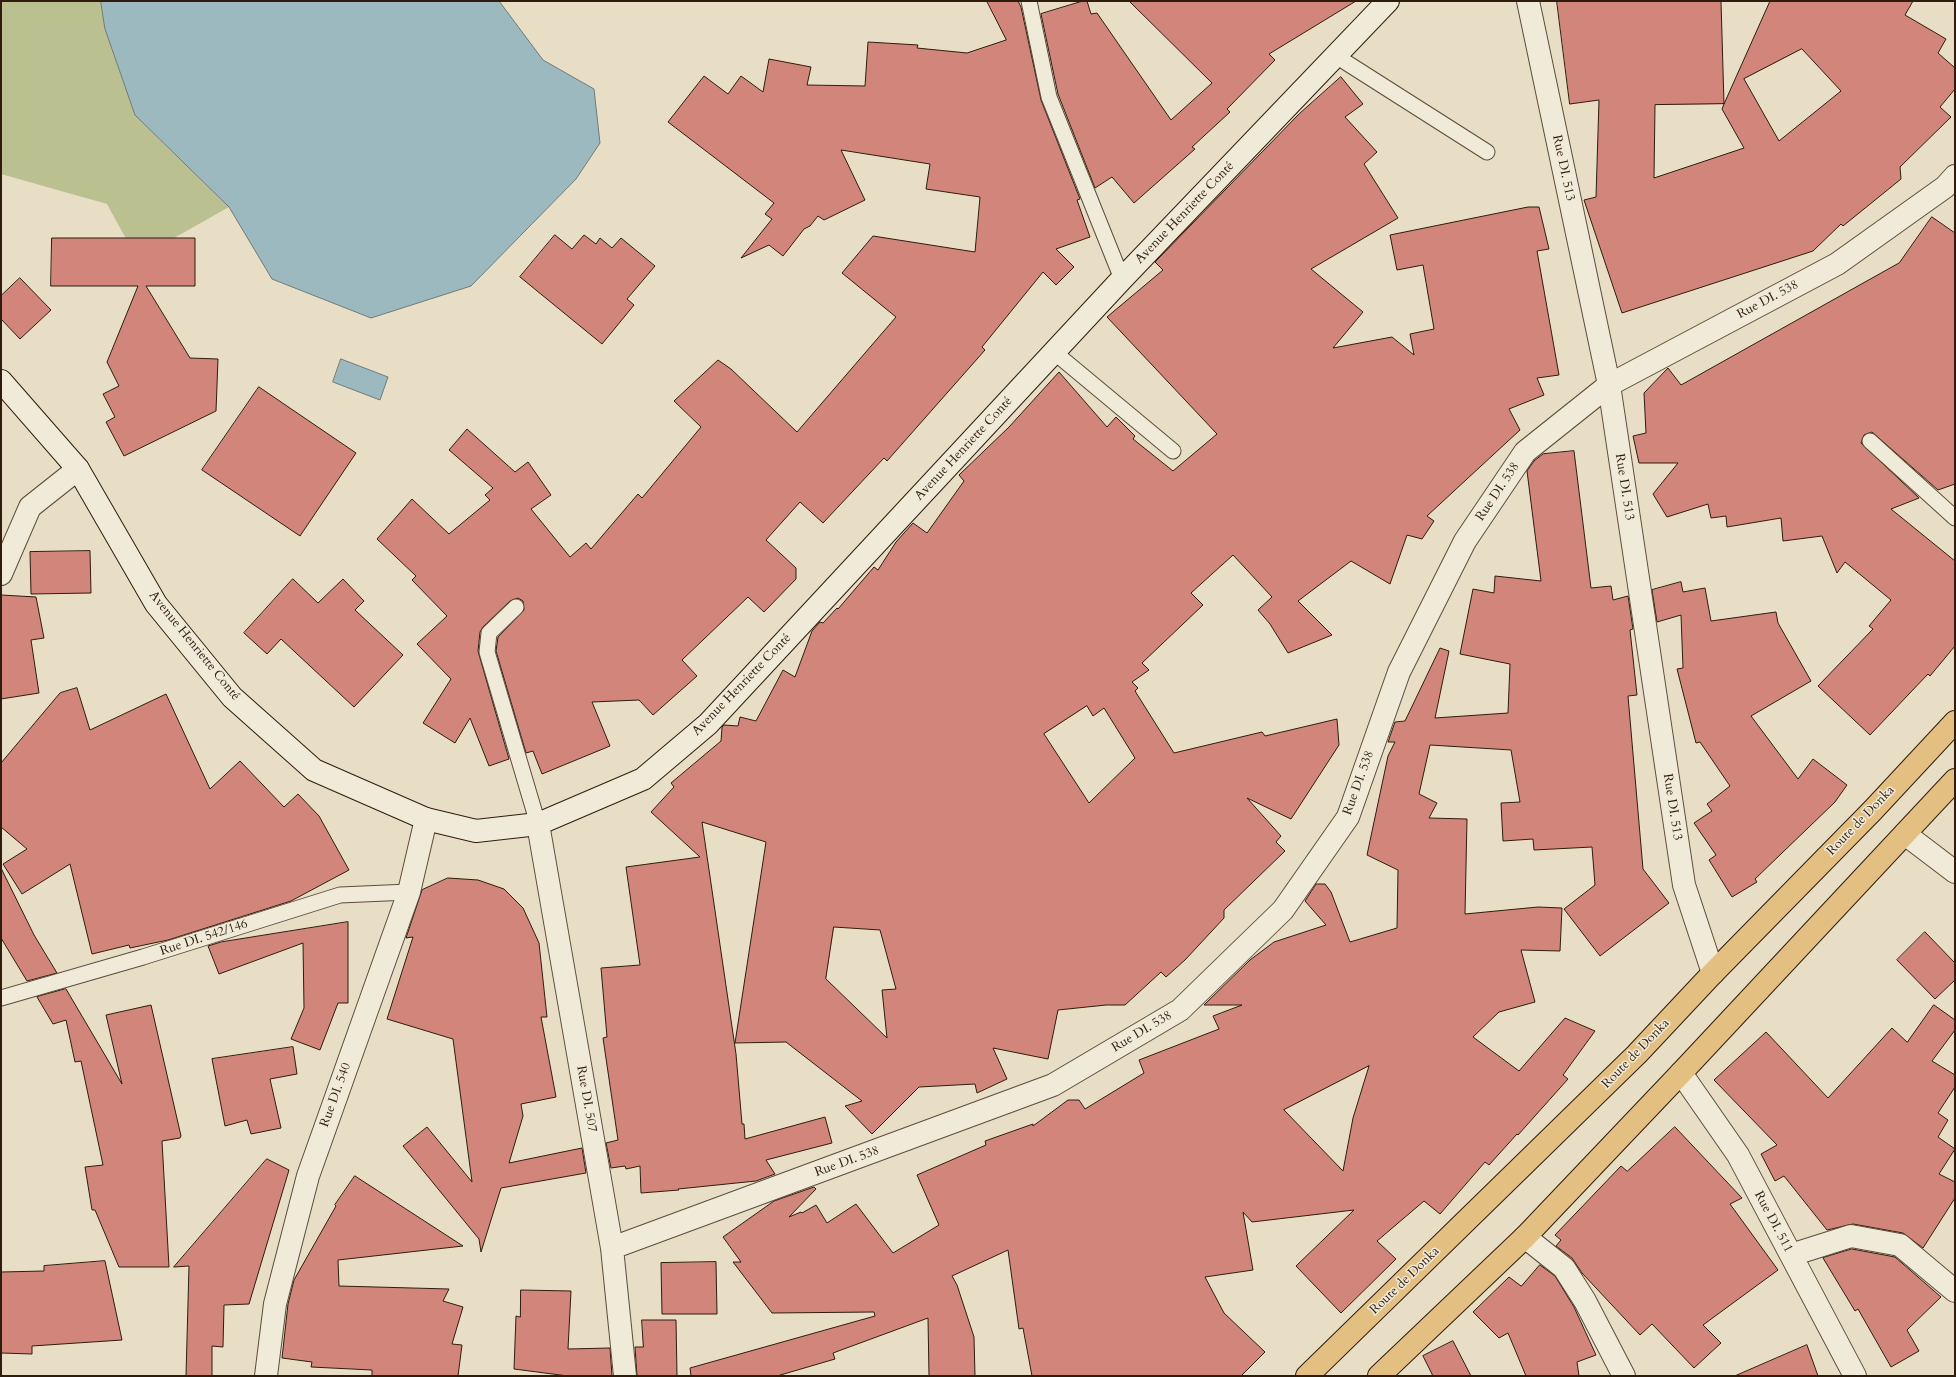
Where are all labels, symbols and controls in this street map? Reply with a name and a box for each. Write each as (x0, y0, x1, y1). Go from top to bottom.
street label: Rue DI. 513 (1548, 133, 1578, 203)
street label: Avenue Henriette Conté (1132, 159, 1238, 267)
street label: Rue DI. 538 (1735, 277, 1801, 323)
street label: Avenue Henriette Conté (912, 394, 1016, 504)
street label: Rue DI. 513 (1611, 453, 1637, 521)
street label: Rue DI. 538 (1473, 460, 1523, 524)
street label: Avenue Henriette Conté (145, 588, 243, 704)
street label: Avenue Henriette Conté (689, 631, 795, 739)
street label: Rue DI. 538 (1340, 749, 1378, 817)
street label: Rue DI. 513 (1659, 773, 1685, 841)
street label: Route de Donka (1824, 783, 1898, 859)
street label: Rue DI. 542/146 (158, 916, 250, 960)
street label: Rue DI. 538 (1109, 1008, 1175, 1056)
street label: Route de Donka (1599, 1016, 1673, 1092)
street label: Rue DI. 540 (317, 1061, 355, 1129)
street label: Rue DI. 507 (572, 1065, 600, 1133)
street label: Rue DI. 538 (813, 1143, 881, 1181)
street label: Rue DI. 511 (1750, 1189, 1796, 1255)
street label: Route de Donka (1367, 1244, 1443, 1318)

